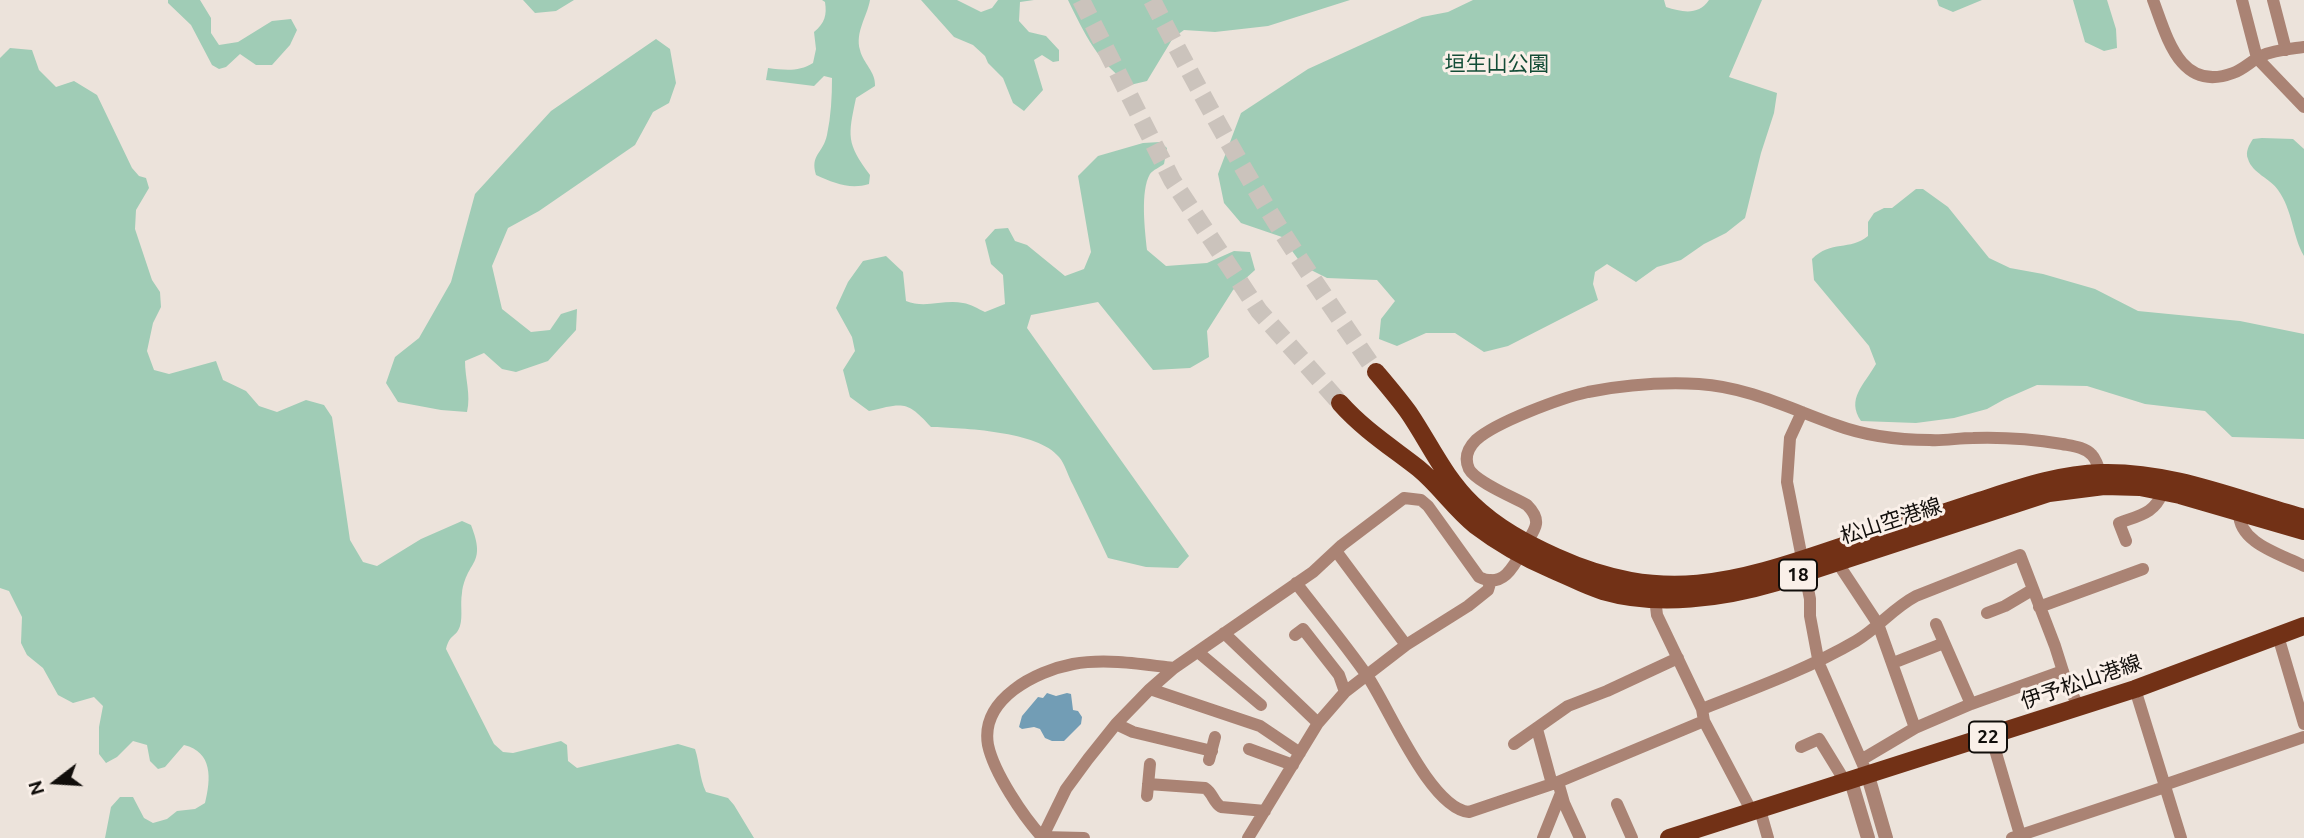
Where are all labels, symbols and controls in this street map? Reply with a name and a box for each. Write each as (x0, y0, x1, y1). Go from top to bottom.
park label: 垣生山公園 (1445, 51, 1549, 77)
street label: 松山空港線 (1837, 493, 1945, 549)
road number: 18 (1779, 560, 1817, 590)
street label: 伊予松山港線 (2017, 650, 2145, 714)
road number: 22 (1969, 722, 2007, 752)
north arrow (21, 747, 91, 817)
text: N (23, 778, 49, 798)

